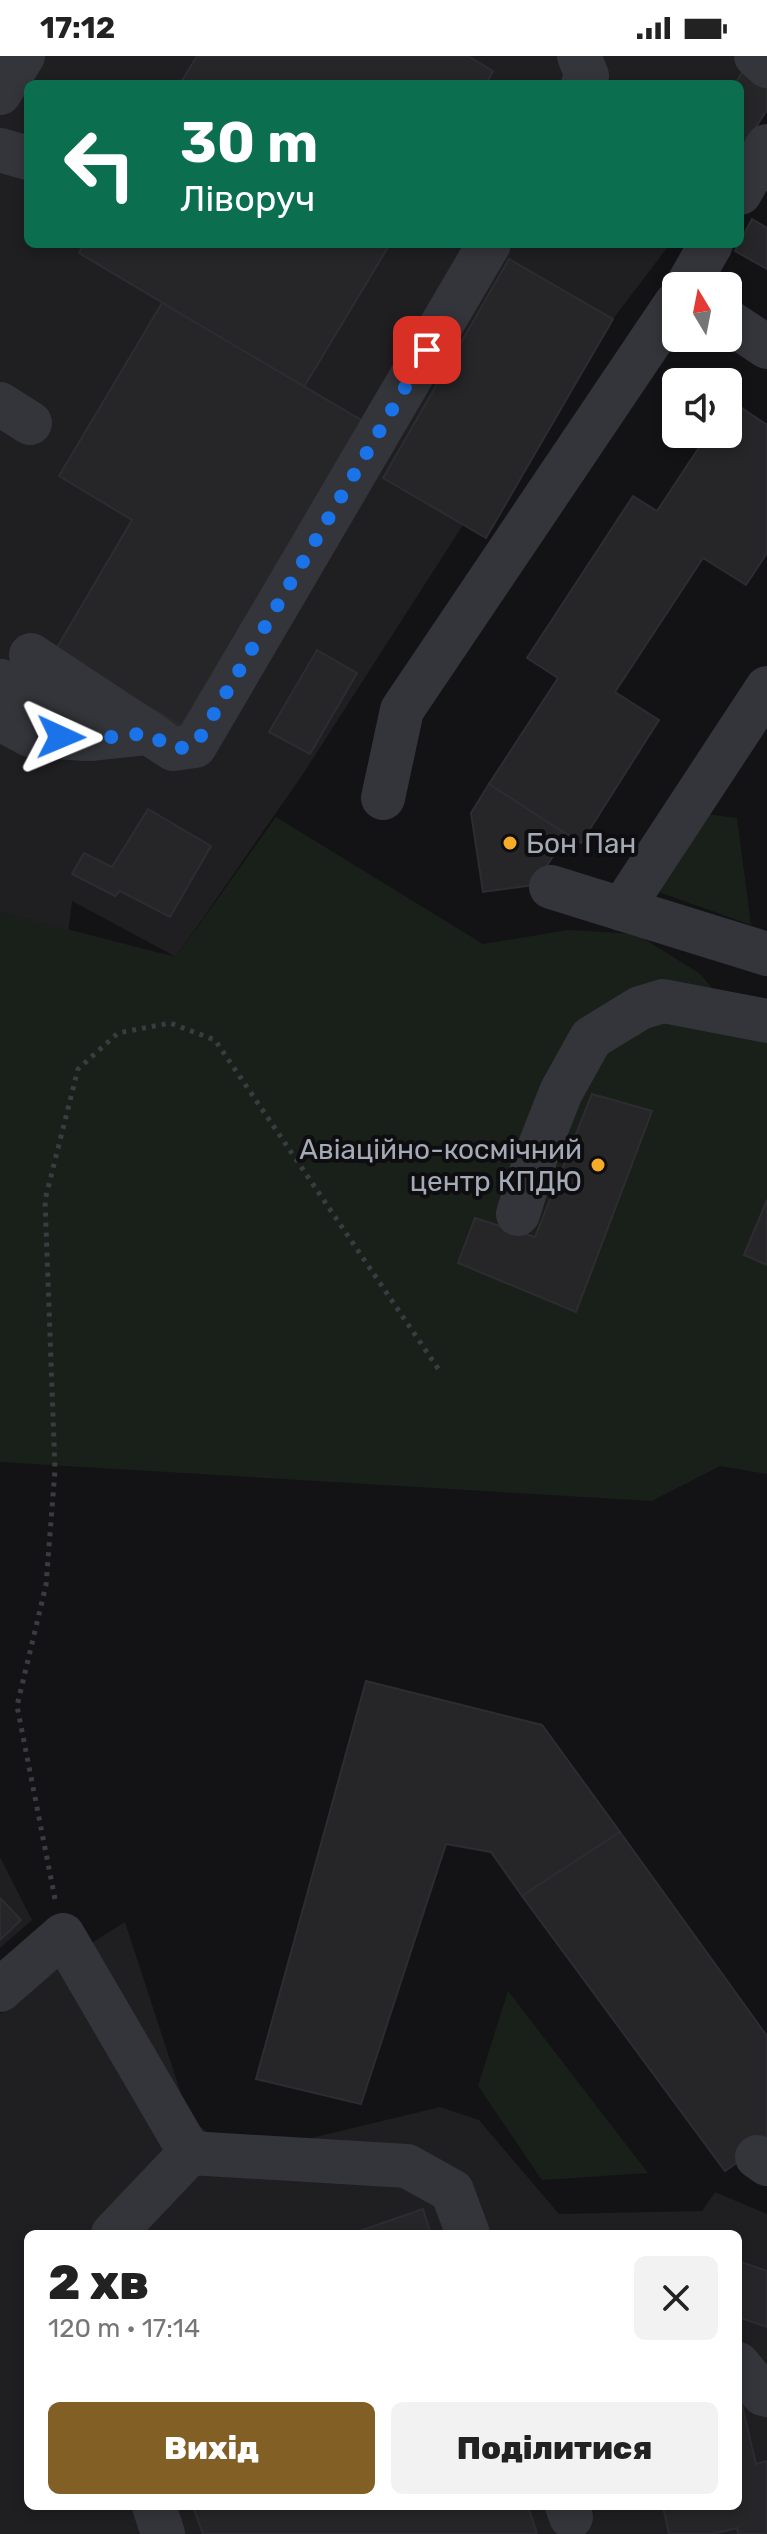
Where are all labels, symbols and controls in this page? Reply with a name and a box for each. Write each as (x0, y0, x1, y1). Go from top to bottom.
text: 17:12 (40, 10, 115, 46)
text: 30 m (180, 110, 318, 176)
icon: left (48, 112, 152, 216)
text: Ліворуч (180, 177, 315, 220)
north arrow (662, 272, 742, 352)
map controls (662, 272, 742, 448)
pin (393, 316, 461, 384)
icon: arrive (405, 328, 449, 372)
button: sound (662, 368, 742, 448)
position arrow (19, 695, 103, 779)
place label: Бон Пан (526, 827, 636, 860)
marker: Бон Пан (501, 834, 519, 852)
place label: Авіаційно-космічний центр КПДЮ (299, 1133, 582, 1198)
marker: Авіаційно-космічний центр КПДЮ (589, 1156, 607, 1174)
text: 2 хв (48, 2254, 149, 2311)
button: close (634, 2256, 718, 2340)
text: 120 m · 17:14 (48, 2313, 200, 2344)
button: Вихід (48, 2402, 375, 2494)
button: Поділитися (391, 2402, 718, 2494)

